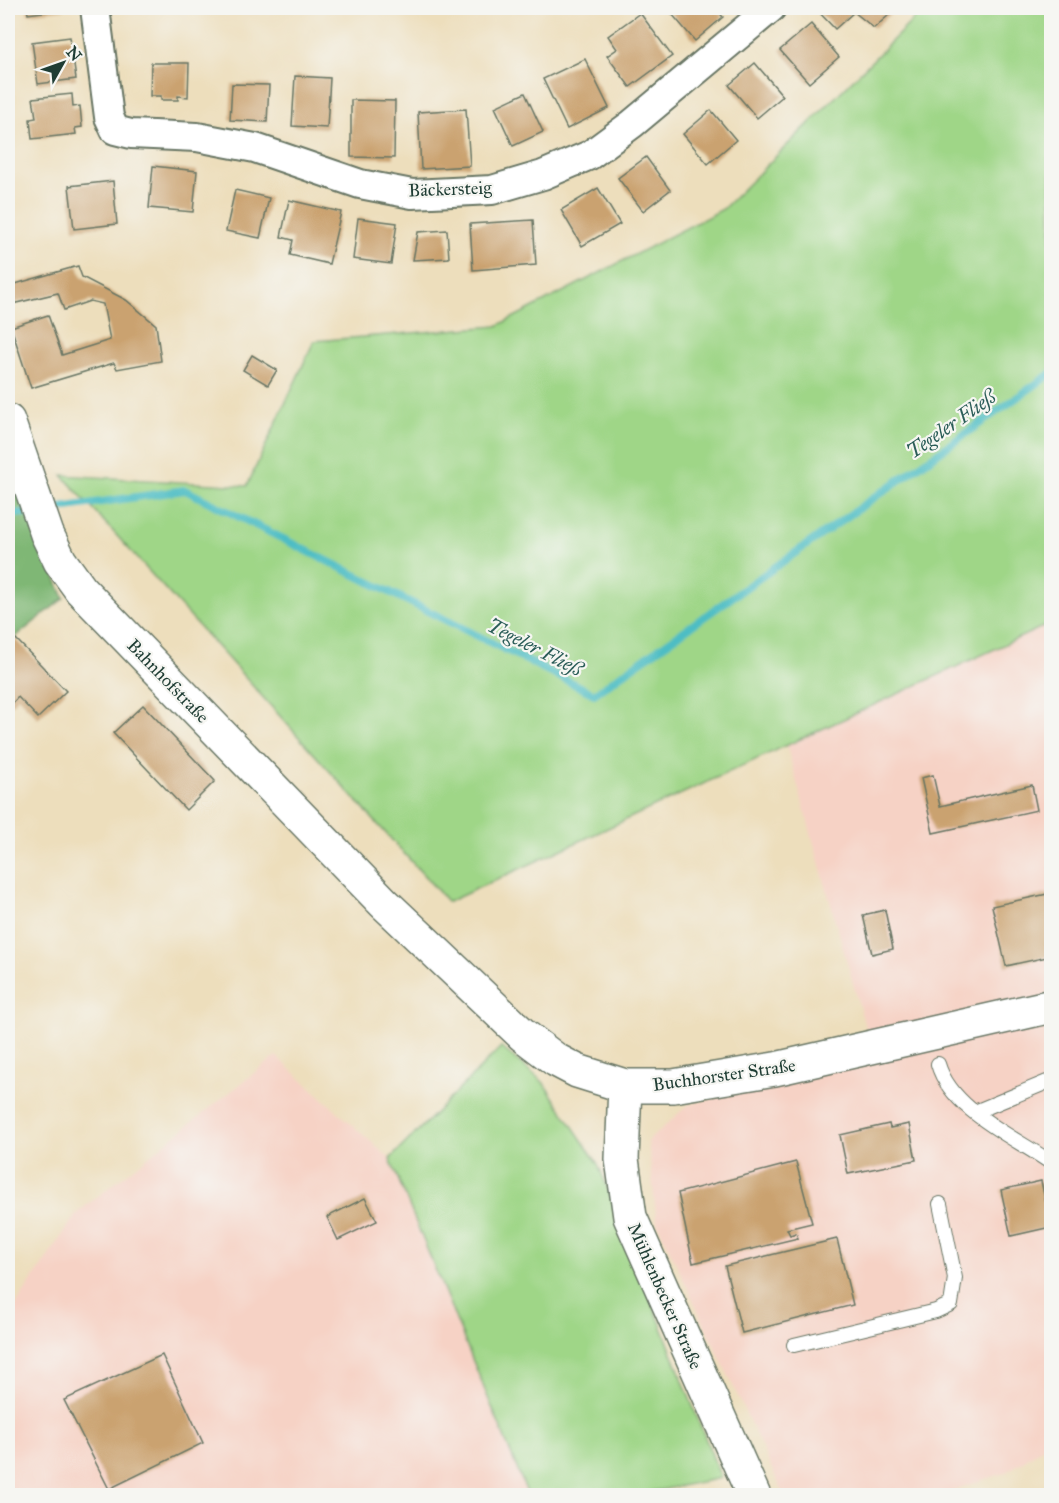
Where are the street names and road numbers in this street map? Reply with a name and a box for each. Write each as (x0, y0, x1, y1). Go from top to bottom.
street label: Bäckersteig (408, 177, 493, 202)
street label: Bahnhofstraße (122, 634, 214, 728)
street label: Buchhorster Straße (651, 1054, 797, 1096)
street label: Mühlenbecker Straße (623, 1219, 707, 1373)

